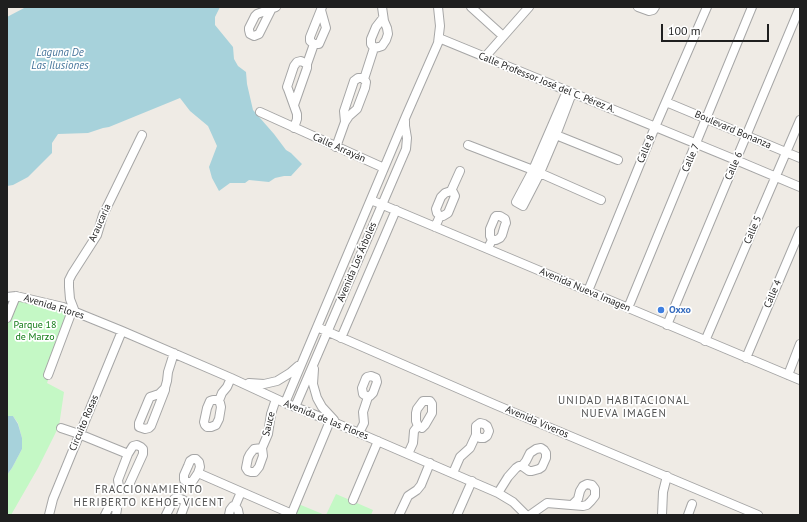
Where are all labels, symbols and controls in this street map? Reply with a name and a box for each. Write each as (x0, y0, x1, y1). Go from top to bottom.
scale bar (663, 16, 771, 42)
text: 100 m (668, 23, 701, 38)
water label: Laguna De Las Ilusiones (31, 46, 89, 72)
street label: Calle Professor José del C. Pérez A. (477, 50, 617, 116)
street label: Boulevard Bonanza (693, 108, 773, 152)
street label: Calle Arrayán (311, 131, 367, 165)
street label: Calle 8 (635, 133, 657, 165)
street label: Calle 7 (680, 142, 702, 174)
street label: Calle 6 (723, 150, 745, 182)
street label: Araucaria (86, 202, 114, 244)
street label: Calle 5 (742, 214, 764, 246)
street label: Avenida Los Árboles (335, 220, 379, 304)
street label: Avenida Nueva Imagen (538, 265, 632, 315)
street label: Calle 4 (762, 278, 784, 310)
street label: Avenida Flores (22, 292, 86, 322)
place label: Oxxo (669, 304, 691, 316)
marker: Oxxo (656, 305, 666, 315)
park label: Parque 18 de Marzo (13, 319, 57, 342)
street label: Circuito Rosas (67, 393, 101, 453)
district label: UNIDAD HABITACIONAL NUEVA IMAGEN (558, 394, 690, 420)
street label: Avenida de las Flores (282, 397, 370, 443)
street label: Avenida Viveros (504, 403, 570, 441)
street label: Sauce (260, 410, 278, 438)
district label: FRACCIONAMIENTO HERIBERTO KEHOE VICENT (74, 483, 224, 509)

